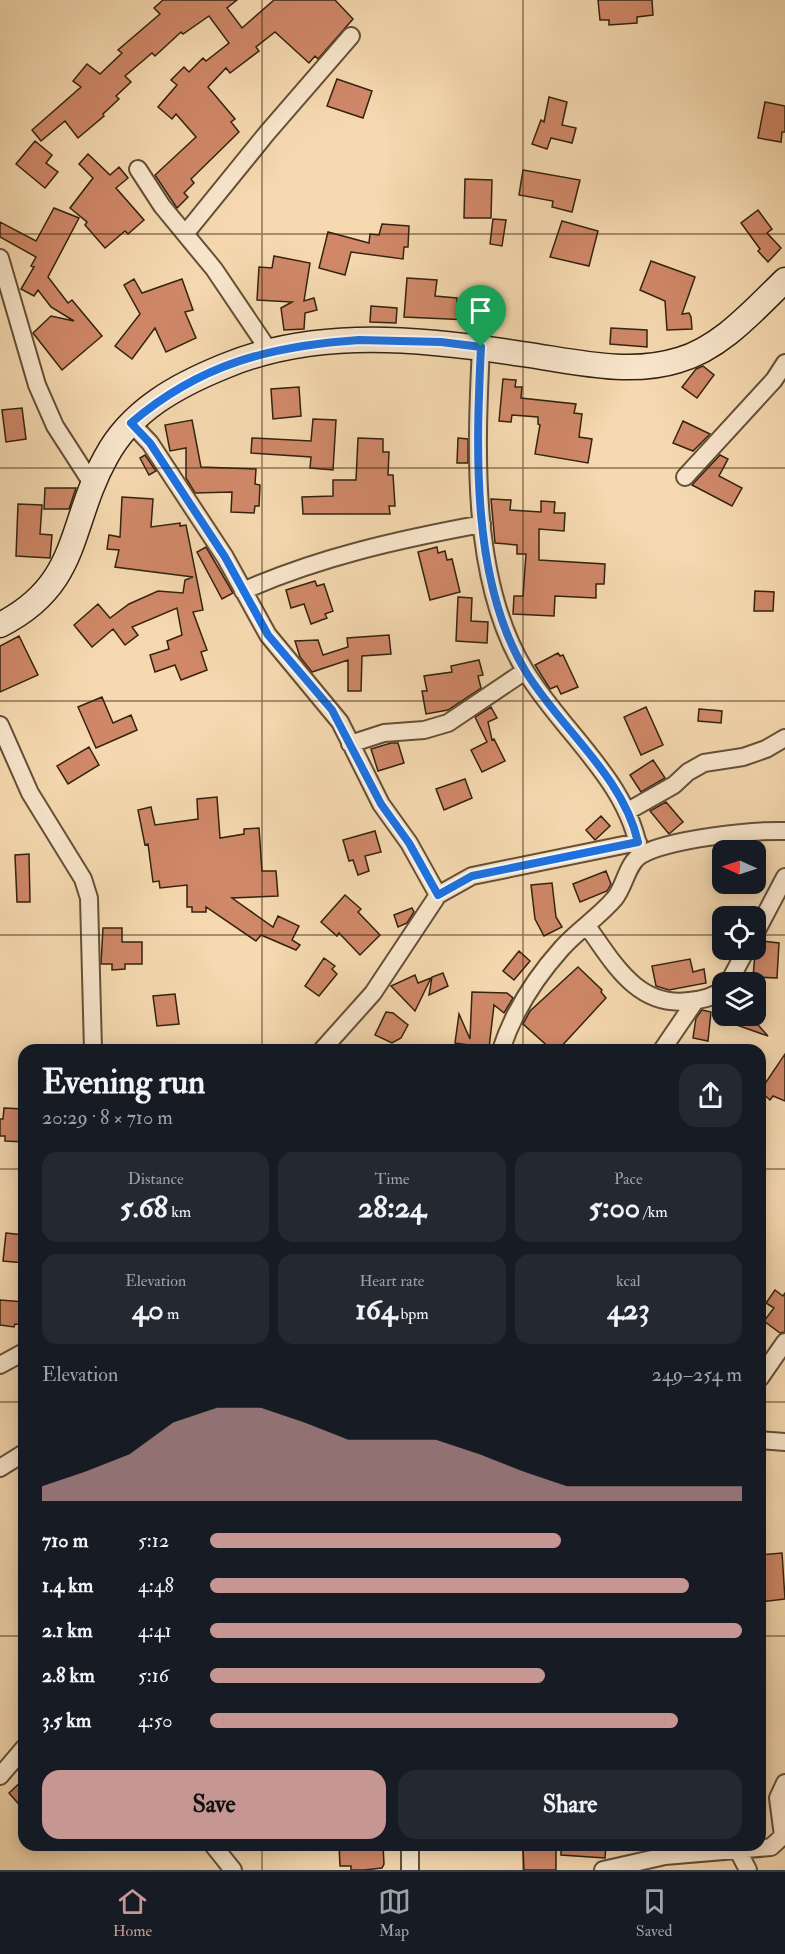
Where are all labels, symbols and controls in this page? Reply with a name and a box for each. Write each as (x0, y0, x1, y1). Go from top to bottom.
pin (455, 285, 506, 347)
icon: arrive (464, 294, 497, 327)
north arrow (712, 840, 766, 894)
map controls (712, 840, 766, 1026)
button: locate (712, 906, 766, 960)
button: layers (712, 972, 766, 1026)
text: Evening run (42, 1062, 205, 1103)
button: share (679, 1064, 742, 1127)
text: 20:29 · 8 × 710 m (42, 1105, 173, 1130)
text: Distance (128, 1169, 184, 1189)
text: Time (375, 1169, 409, 1189)
text: Pace (614, 1169, 643, 1189)
text: 5.68 (120, 1189, 168, 1226)
text: 28:24 (358, 1189, 426, 1226)
text: 5:00 (589, 1189, 640, 1226)
text: km (168, 1202, 191, 1222)
text: /km (640, 1202, 668, 1222)
text: Elevation (125, 1271, 186, 1291)
text: Heart rate (359, 1271, 425, 1291)
text: kcal (616, 1271, 641, 1291)
text: 40 (132, 1291, 164, 1328)
text: 164 (355, 1291, 397, 1328)
text: 423 (607, 1291, 650, 1328)
text: m (164, 1304, 179, 1324)
text: bpm (397, 1304, 429, 1324)
text: Elevation (42, 1362, 118, 1387)
text: 249–254 m (652, 1362, 742, 1387)
text: 710 m (42, 1528, 88, 1553)
text: 5:12 (138, 1528, 169, 1553)
text: 1.4 km (42, 1573, 93, 1598)
text: 4:48 (138, 1573, 174, 1598)
text: 2.1 km (42, 1618, 92, 1643)
text: 4:41 (138, 1618, 172, 1643)
text: 2.8 km (42, 1663, 95, 1688)
text: 5:16 (138, 1663, 169, 1688)
text: 3.5 km (42, 1708, 91, 1733)
text: 4:50 (138, 1708, 173, 1733)
button: Save (42, 1770, 386, 1839)
button: Share (398, 1770, 742, 1839)
tab: Home (113, 1885, 152, 1941)
tab: Map (378, 1885, 411, 1941)
tab: Saved (636, 1885, 672, 1941)

